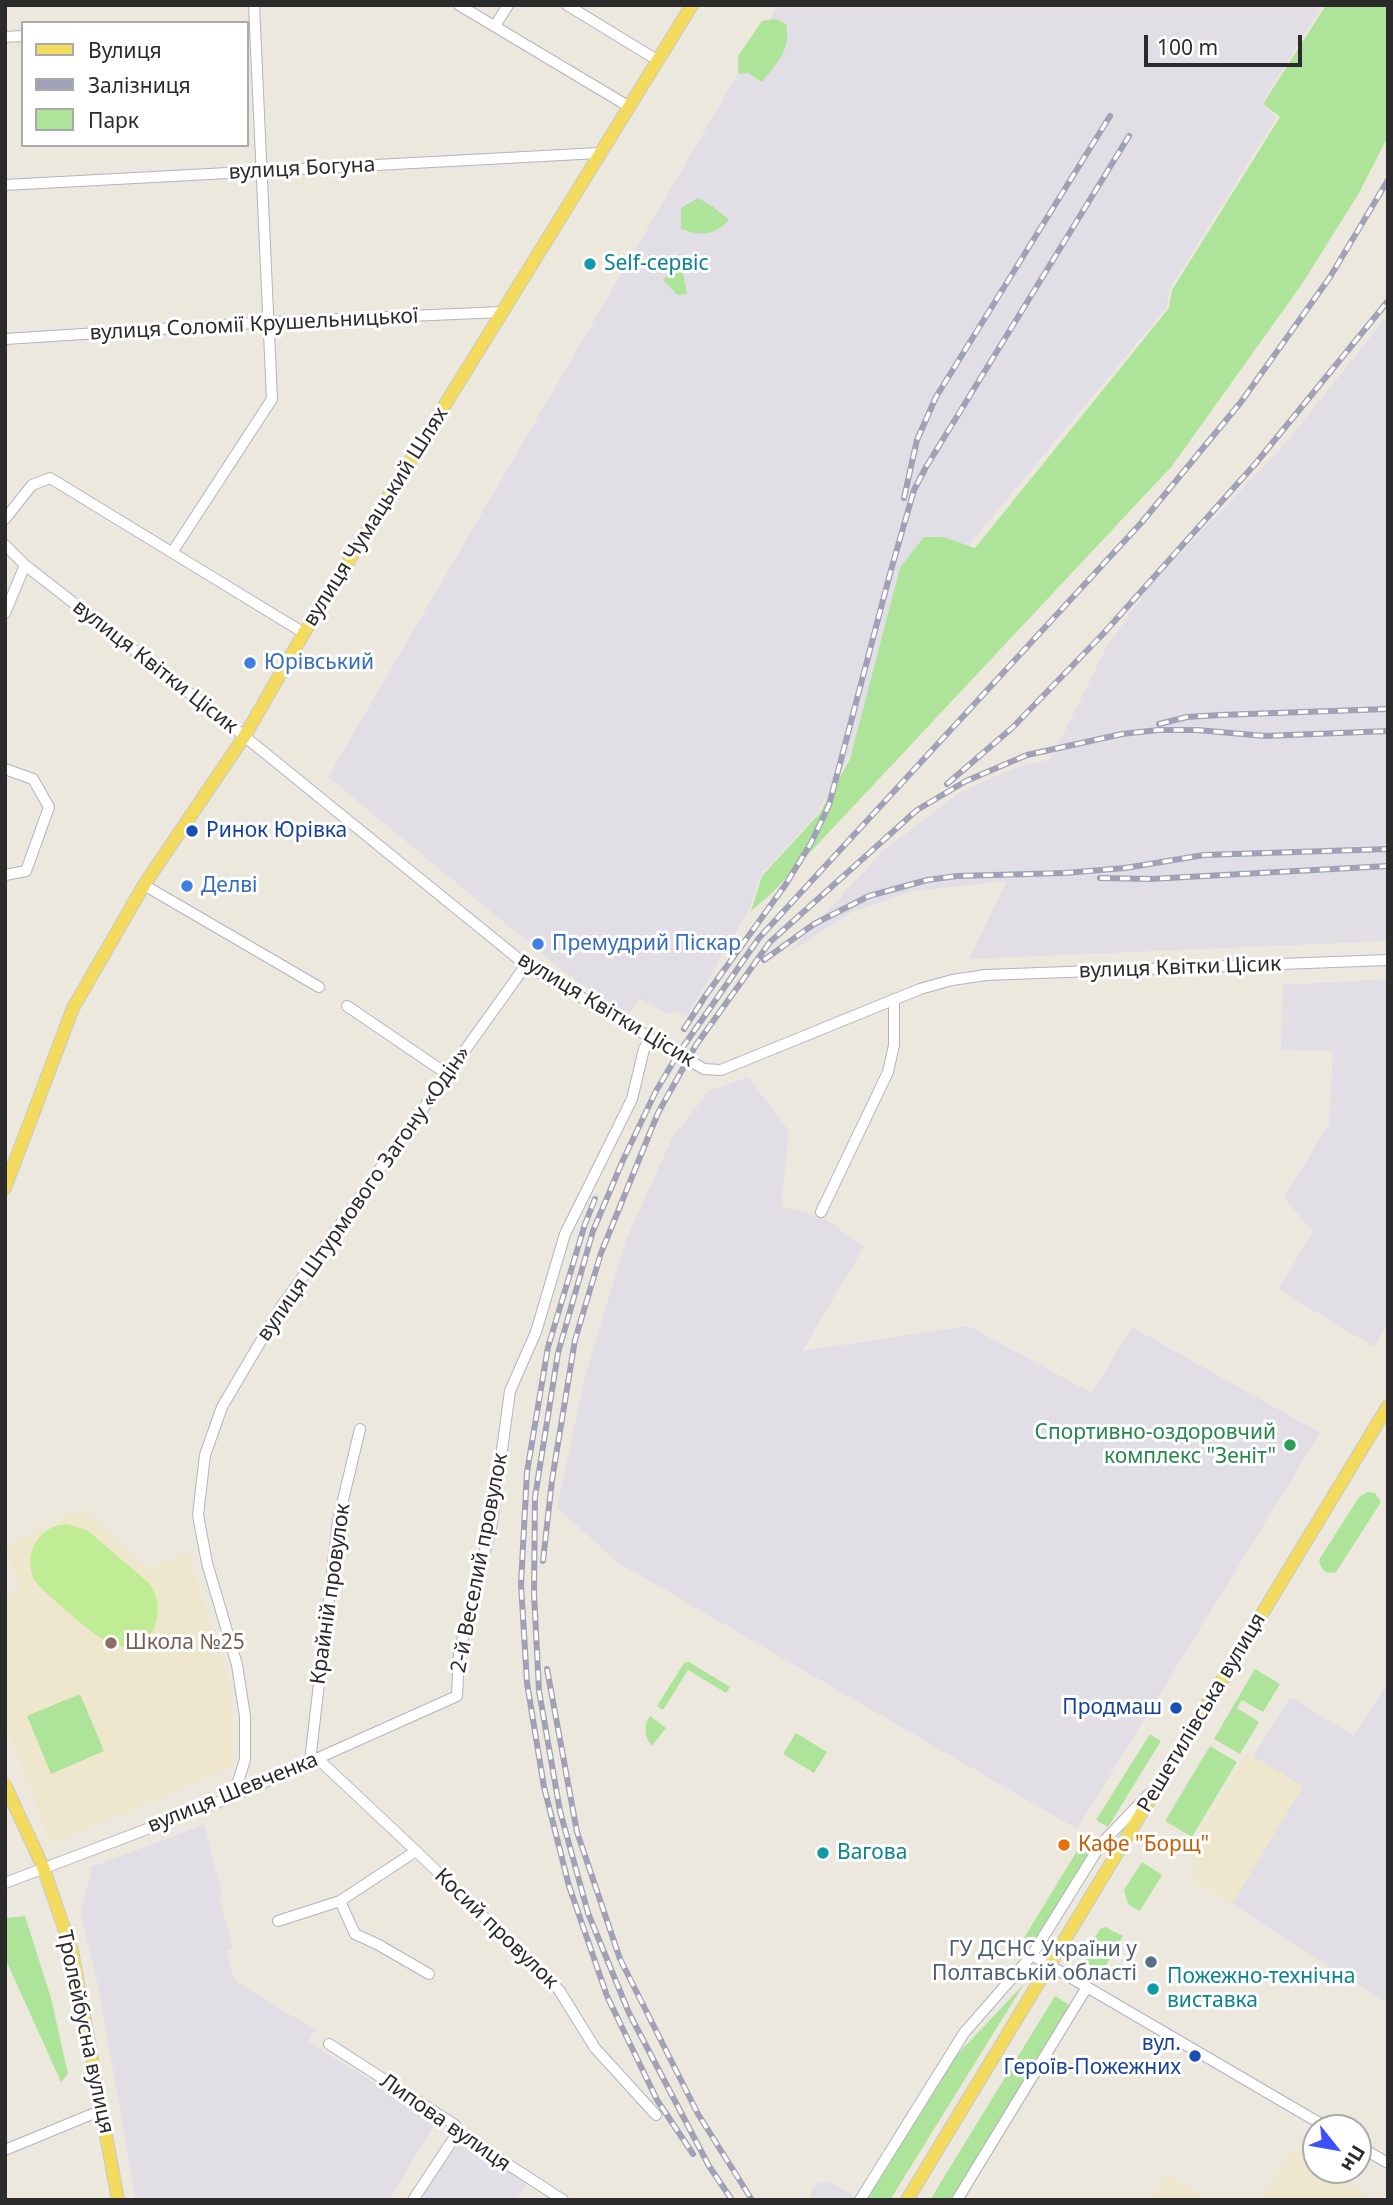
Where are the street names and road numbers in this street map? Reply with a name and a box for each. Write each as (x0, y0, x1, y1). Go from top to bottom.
street label: вулиця Богуна (228, 153, 376, 185)
street label: вулиця Соломії Крушельницької (89, 304, 419, 346)
street label: вулиця Чумацький Шлях (298, 403, 454, 631)
street label: вулиця Квітки Цісик (68, 595, 242, 739)
street label: вулиця Квітки Цісик (513, 947, 699, 1073)
street label: вулиця Квітки Цісик (1078, 952, 1282, 984)
street label: вулиця Штурмового Загону «Одін» (252, 1042, 476, 1346)
street label: 2-й Веселий провулок (446, 1451, 514, 1675)
street label: Крайній провулок (306, 1502, 356, 1686)
street label: Решетилівська вулиця (1133, 1609, 1271, 1817)
street label: вулиця Шевченка (144, 1747, 322, 1839)
street label: Косий провулок (429, 1864, 563, 1994)
street label: Тролейбусна вулиця (51, 1928, 119, 2136)
street label: Липова вулиця (375, 2069, 515, 2177)

